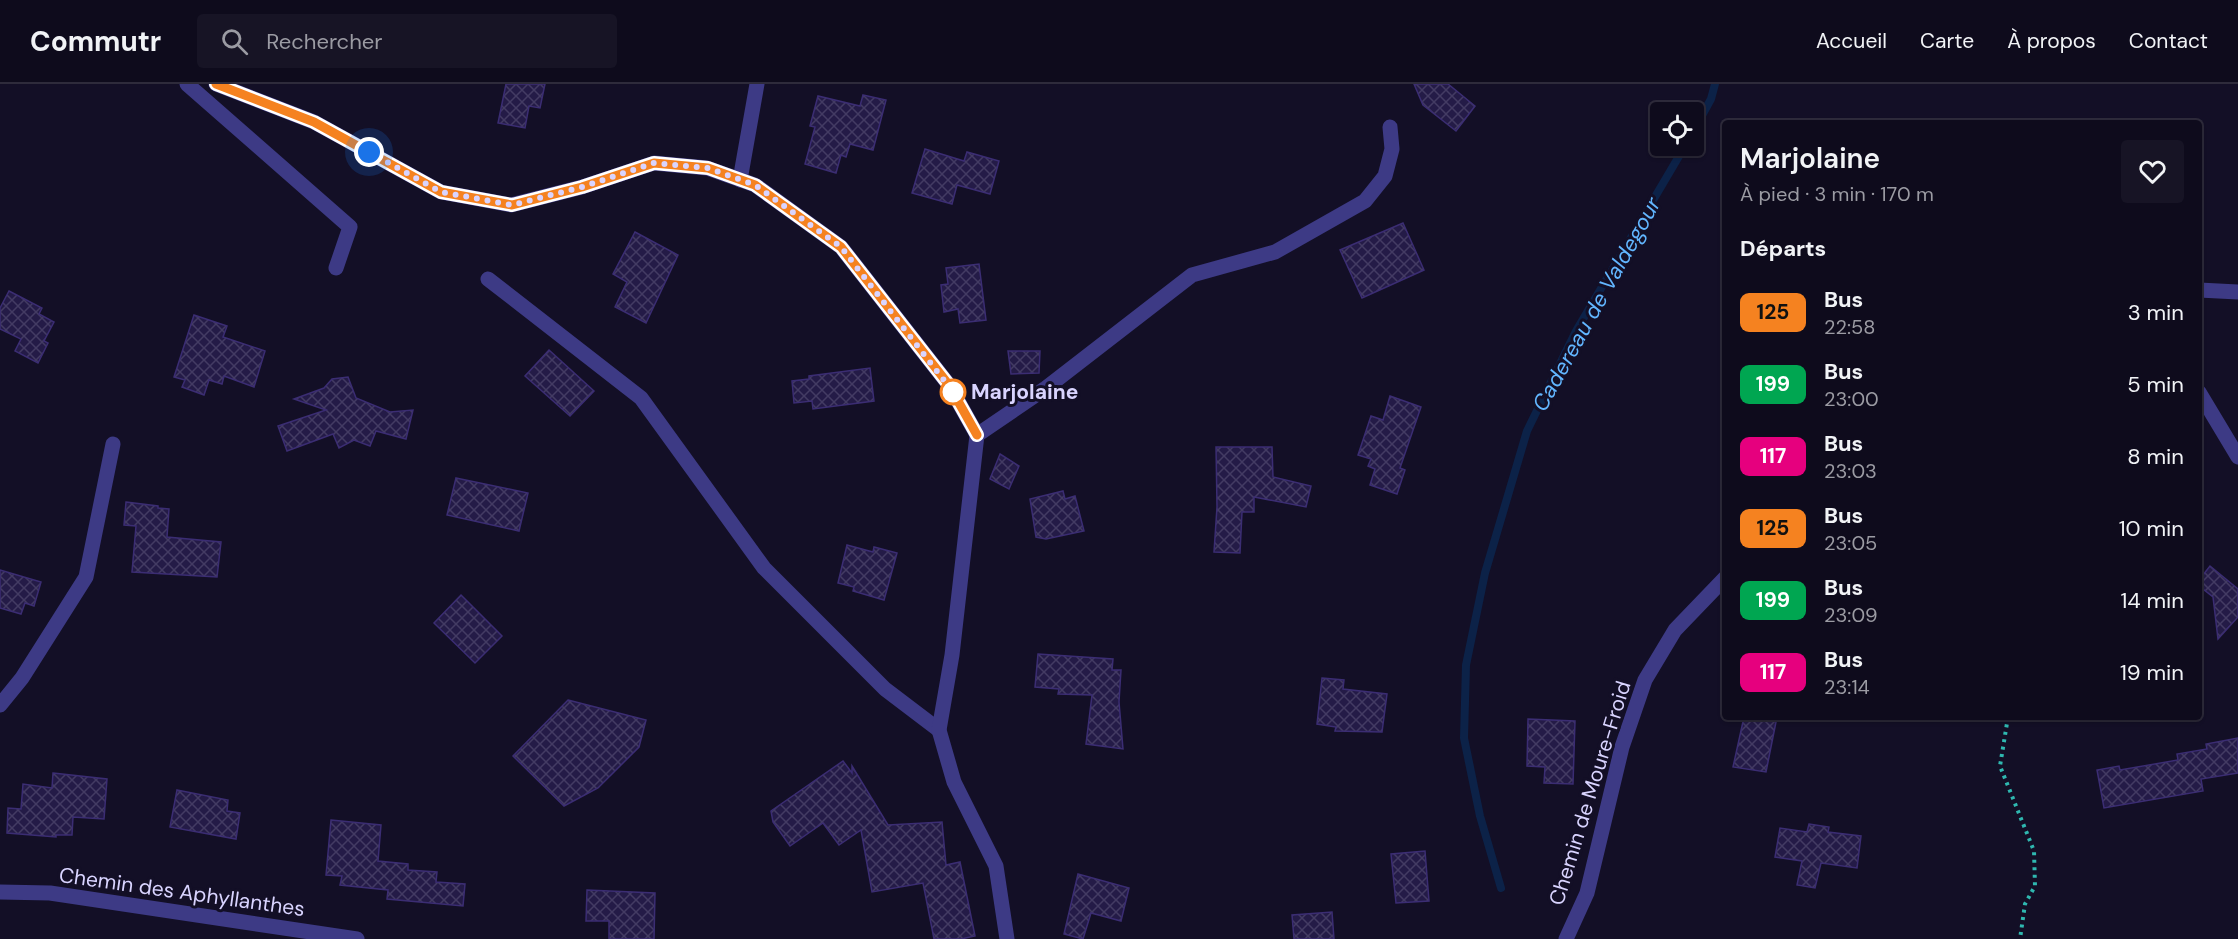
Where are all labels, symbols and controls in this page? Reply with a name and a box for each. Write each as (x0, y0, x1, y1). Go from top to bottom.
search box (197, 14, 617, 68)
text: Commutr (30, 23, 161, 60)
icon: search (218, 25, 251, 58)
text: Rechercher (266, 27, 383, 56)
text: Accueil (1816, 27, 1887, 55)
text: Carte (1920, 27, 1974, 55)
text: À propos (2007, 27, 2096, 55)
text: Contact (2129, 27, 2208, 55)
map controls (1650, 102, 1704, 156)
button: locate (1650, 102, 1704, 156)
your location (354, 137, 384, 167)
text: Marjolaine (1740, 140, 1880, 177)
button: heart (2121, 140, 2184, 203)
text: À pied · 3 min · 170 m (1740, 181, 1934, 207)
water label: Cadereau de Valdegour (1525, 191, 1668, 417)
text: Départs (1740, 234, 1826, 263)
text: Bus (1824, 285, 1863, 314)
text: 125 (1757, 298, 1789, 326)
text: 3 min (2128, 298, 2184, 327)
text: 22:58 (1824, 314, 1875, 340)
text: Bus (1824, 357, 1863, 386)
text: 199 (1756, 370, 1790, 398)
text: 5 min (2127, 370, 2184, 399)
place label: Marjolaine (971, 378, 1078, 406)
marker: Marjolaine (940, 379, 966, 405)
text: 23:00 (1824, 386, 1879, 412)
text: Bus (1824, 429, 1863, 458)
text: 117 (1760, 442, 1786, 470)
text: 8 min (2127, 442, 2184, 471)
text: 23:03 (1824, 458, 1877, 484)
text: Bus (1824, 501, 1863, 530)
text: 125 (1757, 514, 1789, 542)
text: 10 min (2119, 514, 2184, 543)
text: 23:05 (1824, 530, 1877, 556)
text: Bus (1824, 573, 1863, 602)
text: 199 (1756, 586, 1790, 614)
text: 14 min (2120, 586, 2184, 615)
text: 23:09 (1824, 602, 1878, 628)
text: Bus (1824, 645, 1863, 674)
text: 117 (1760, 658, 1786, 686)
text: 19 min (2120, 658, 2184, 687)
text: 23:14 (1824, 674, 1870, 700)
street label: Chemin de Moure-Froid (1543, 677, 1637, 909)
street label: Chemin des Aphyllanthes (57, 861, 307, 923)

